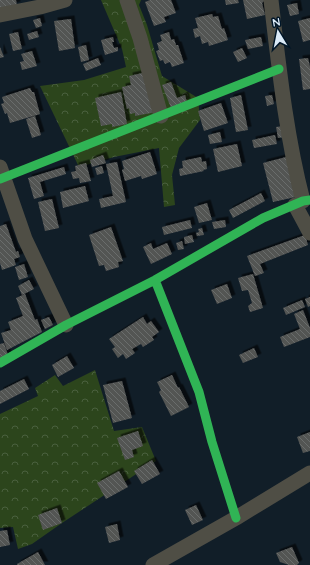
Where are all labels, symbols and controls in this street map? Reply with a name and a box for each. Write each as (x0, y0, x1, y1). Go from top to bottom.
north arrow (258, 12, 298, 52)
text: N (271, 15, 281, 30)

